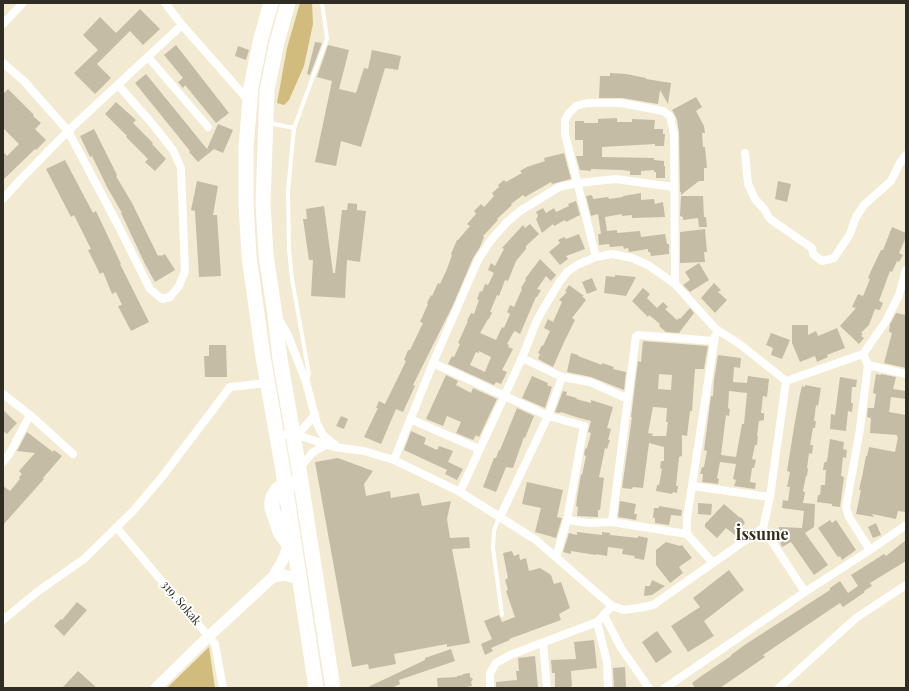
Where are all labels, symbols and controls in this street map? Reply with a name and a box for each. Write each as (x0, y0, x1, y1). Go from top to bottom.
district label: İssume (736, 525, 788, 545)
street label: 319. Sokak (158, 578, 204, 628)

